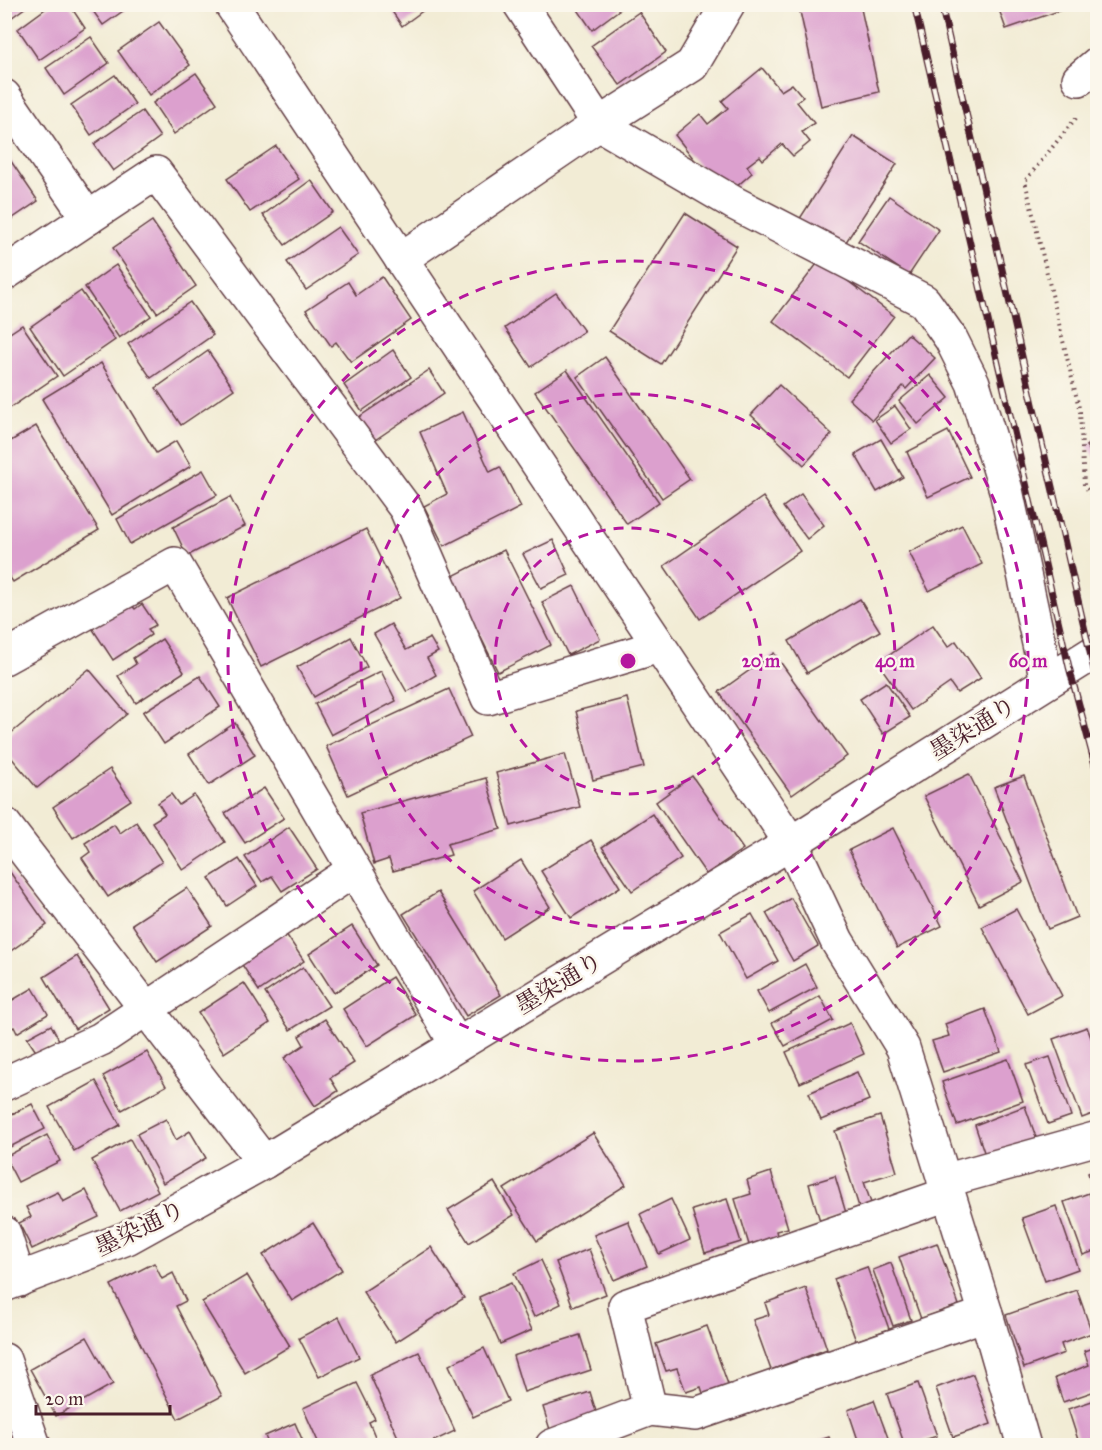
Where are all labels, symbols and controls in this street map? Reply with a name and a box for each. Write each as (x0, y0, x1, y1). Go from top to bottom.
text: 20 m (742, 650, 781, 672)
text: 40 m (875, 650, 916, 673)
text: 60 m (1009, 650, 1048, 672)
centre of rings (618, 651, 638, 671)
street label: 墨染通り (924, 690, 1022, 766)
street label: 墨染通り (510, 945, 608, 1021)
street label: 墨染通り (90, 1193, 190, 1263)
scale bar (36, 1378, 170, 1416)
text: 20 m (45, 1388, 83, 1410)

